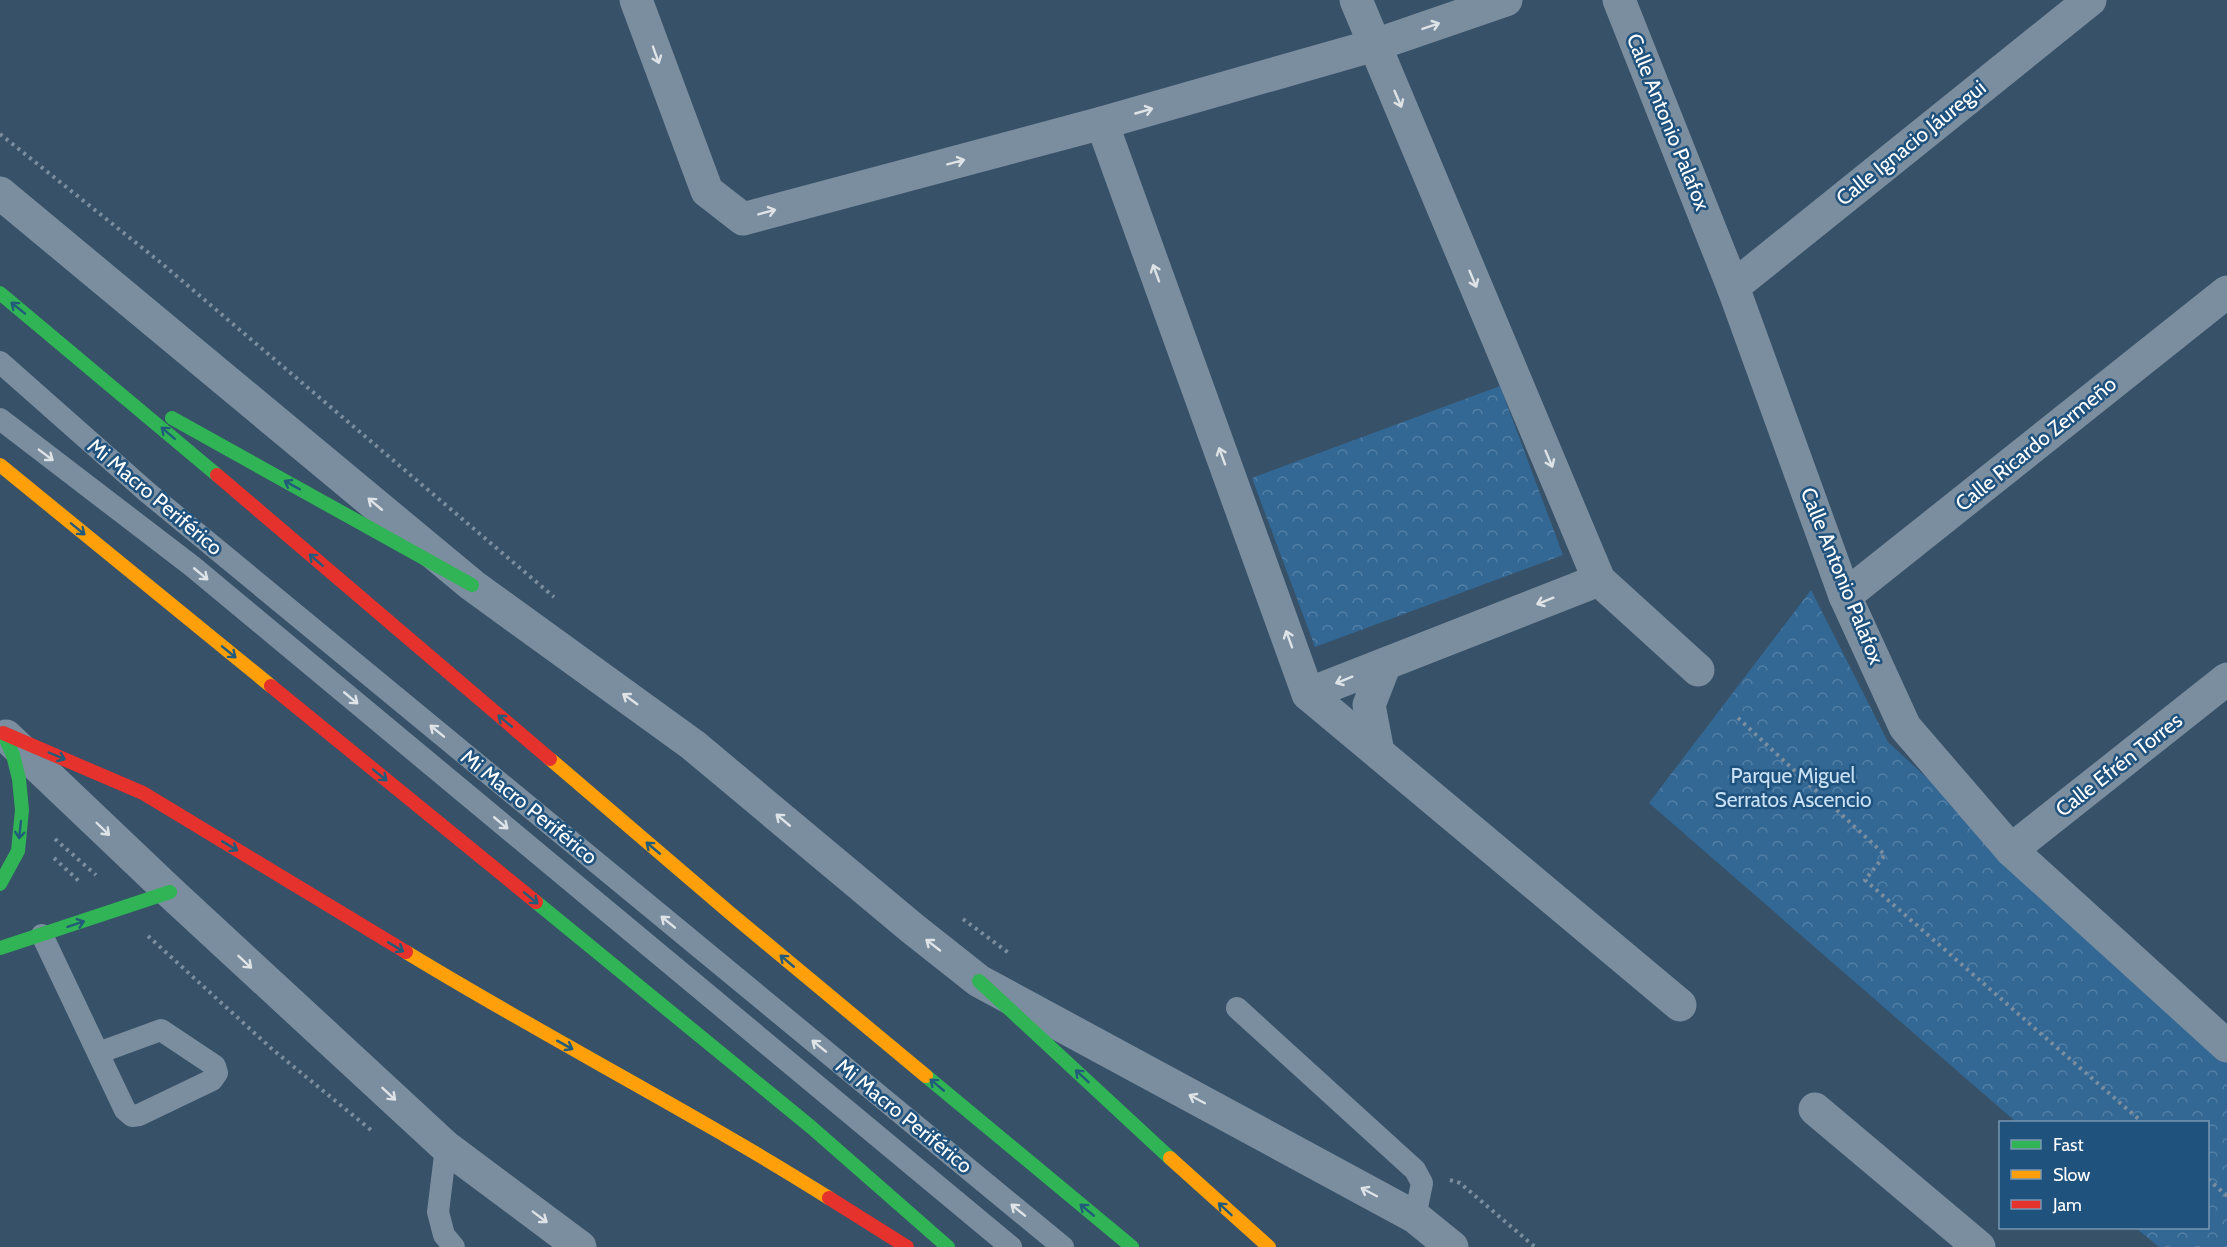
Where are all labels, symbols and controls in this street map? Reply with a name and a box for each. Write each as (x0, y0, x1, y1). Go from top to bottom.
one-way arrow (1421, 19, 1440, 30)
street label: Calle Antonio Palafox (1622, 30, 1715, 214)
one-way arrow (651, 45, 662, 64)
street label: Calle Ignacio Jáuregui (1831, 75, 1990, 211)
one-way arrow (1393, 89, 1404, 108)
one-way arrow (1134, 105, 1153, 116)
one-way arrow (946, 156, 965, 167)
one-way arrow (757, 206, 776, 217)
one-way arrow (1150, 264, 1161, 282)
one-way arrow (1468, 269, 1479, 288)
one-way arrow (10, 301, 26, 314)
street label: Calle Ricardo Zermeño (1950, 371, 2121, 516)
one-way arrow (161, 426, 176, 440)
street label: Mi Macro Periférico (83, 433, 228, 560)
one-way arrow (1216, 447, 1227, 466)
one-way arrow (38, 448, 54, 461)
one-way arrow (1544, 449, 1555, 467)
one-way arrow (284, 479, 301, 491)
street label: Calle Antonio Palafox (1796, 484, 1889, 668)
one-way arrow (367, 498, 383, 511)
one-way arrow (70, 522, 86, 535)
one-way arrow (309, 553, 324, 567)
one-way arrow (193, 567, 209, 580)
one-way arrow (1536, 596, 1555, 607)
one-way arrow (1282, 631, 1293, 649)
one-way arrow (221, 645, 236, 659)
one-way arrow (1335, 676, 1354, 687)
one-way arrow (343, 692, 359, 705)
one-way arrow (622, 693, 638, 706)
street label: Calle Efrén Torres (2050, 707, 2187, 822)
one-way arrow (497, 715, 513, 728)
one-way arrow (430, 724, 445, 738)
street label: Mi Macro Periférico (456, 744, 603, 869)
one-way arrow (47, 751, 66, 762)
park label: Parque Miguel Serratos Ascencio (1714, 763, 1872, 812)
one-way arrow (372, 769, 388, 782)
one-way arrow (776, 813, 791, 827)
one-way arrow (493, 816, 508, 830)
one-way arrow (14, 820, 25, 840)
one-way arrow (96, 821, 111, 836)
one-way arrow (221, 840, 238, 852)
one-way arrow (646, 841, 661, 855)
one-way arrow (523, 892, 539, 905)
one-way arrow (660, 915, 676, 928)
one-way arrow (66, 917, 85, 928)
one-way arrow (925, 938, 941, 951)
one-way arrow (387, 941, 404, 953)
one-way arrow (779, 954, 795, 967)
one-way arrow (238, 955, 253, 969)
one-way arrow (556, 1039, 573, 1051)
one-way arrow (811, 1039, 827, 1052)
street label: Mi Macro Periférico (831, 1053, 978, 1178)
one-way arrow (1075, 1069, 1090, 1083)
one-way arrow (930, 1078, 945, 1092)
one-way arrow (381, 1087, 396, 1101)
one-way arrow (1189, 1093, 1206, 1105)
legend (1999, 1121, 2209, 1229)
text: Fast (2053, 1134, 2084, 1156)
text: Slow (2053, 1164, 2090, 1186)
one-way arrow (1360, 1186, 1378, 1197)
text: Jam (2052, 1194, 2082, 1216)
one-way arrow (1218, 1202, 1233, 1216)
one-way arrow (1010, 1203, 1026, 1216)
one-way arrow (1079, 1203, 1095, 1216)
one-way arrow (531, 1211, 547, 1223)

